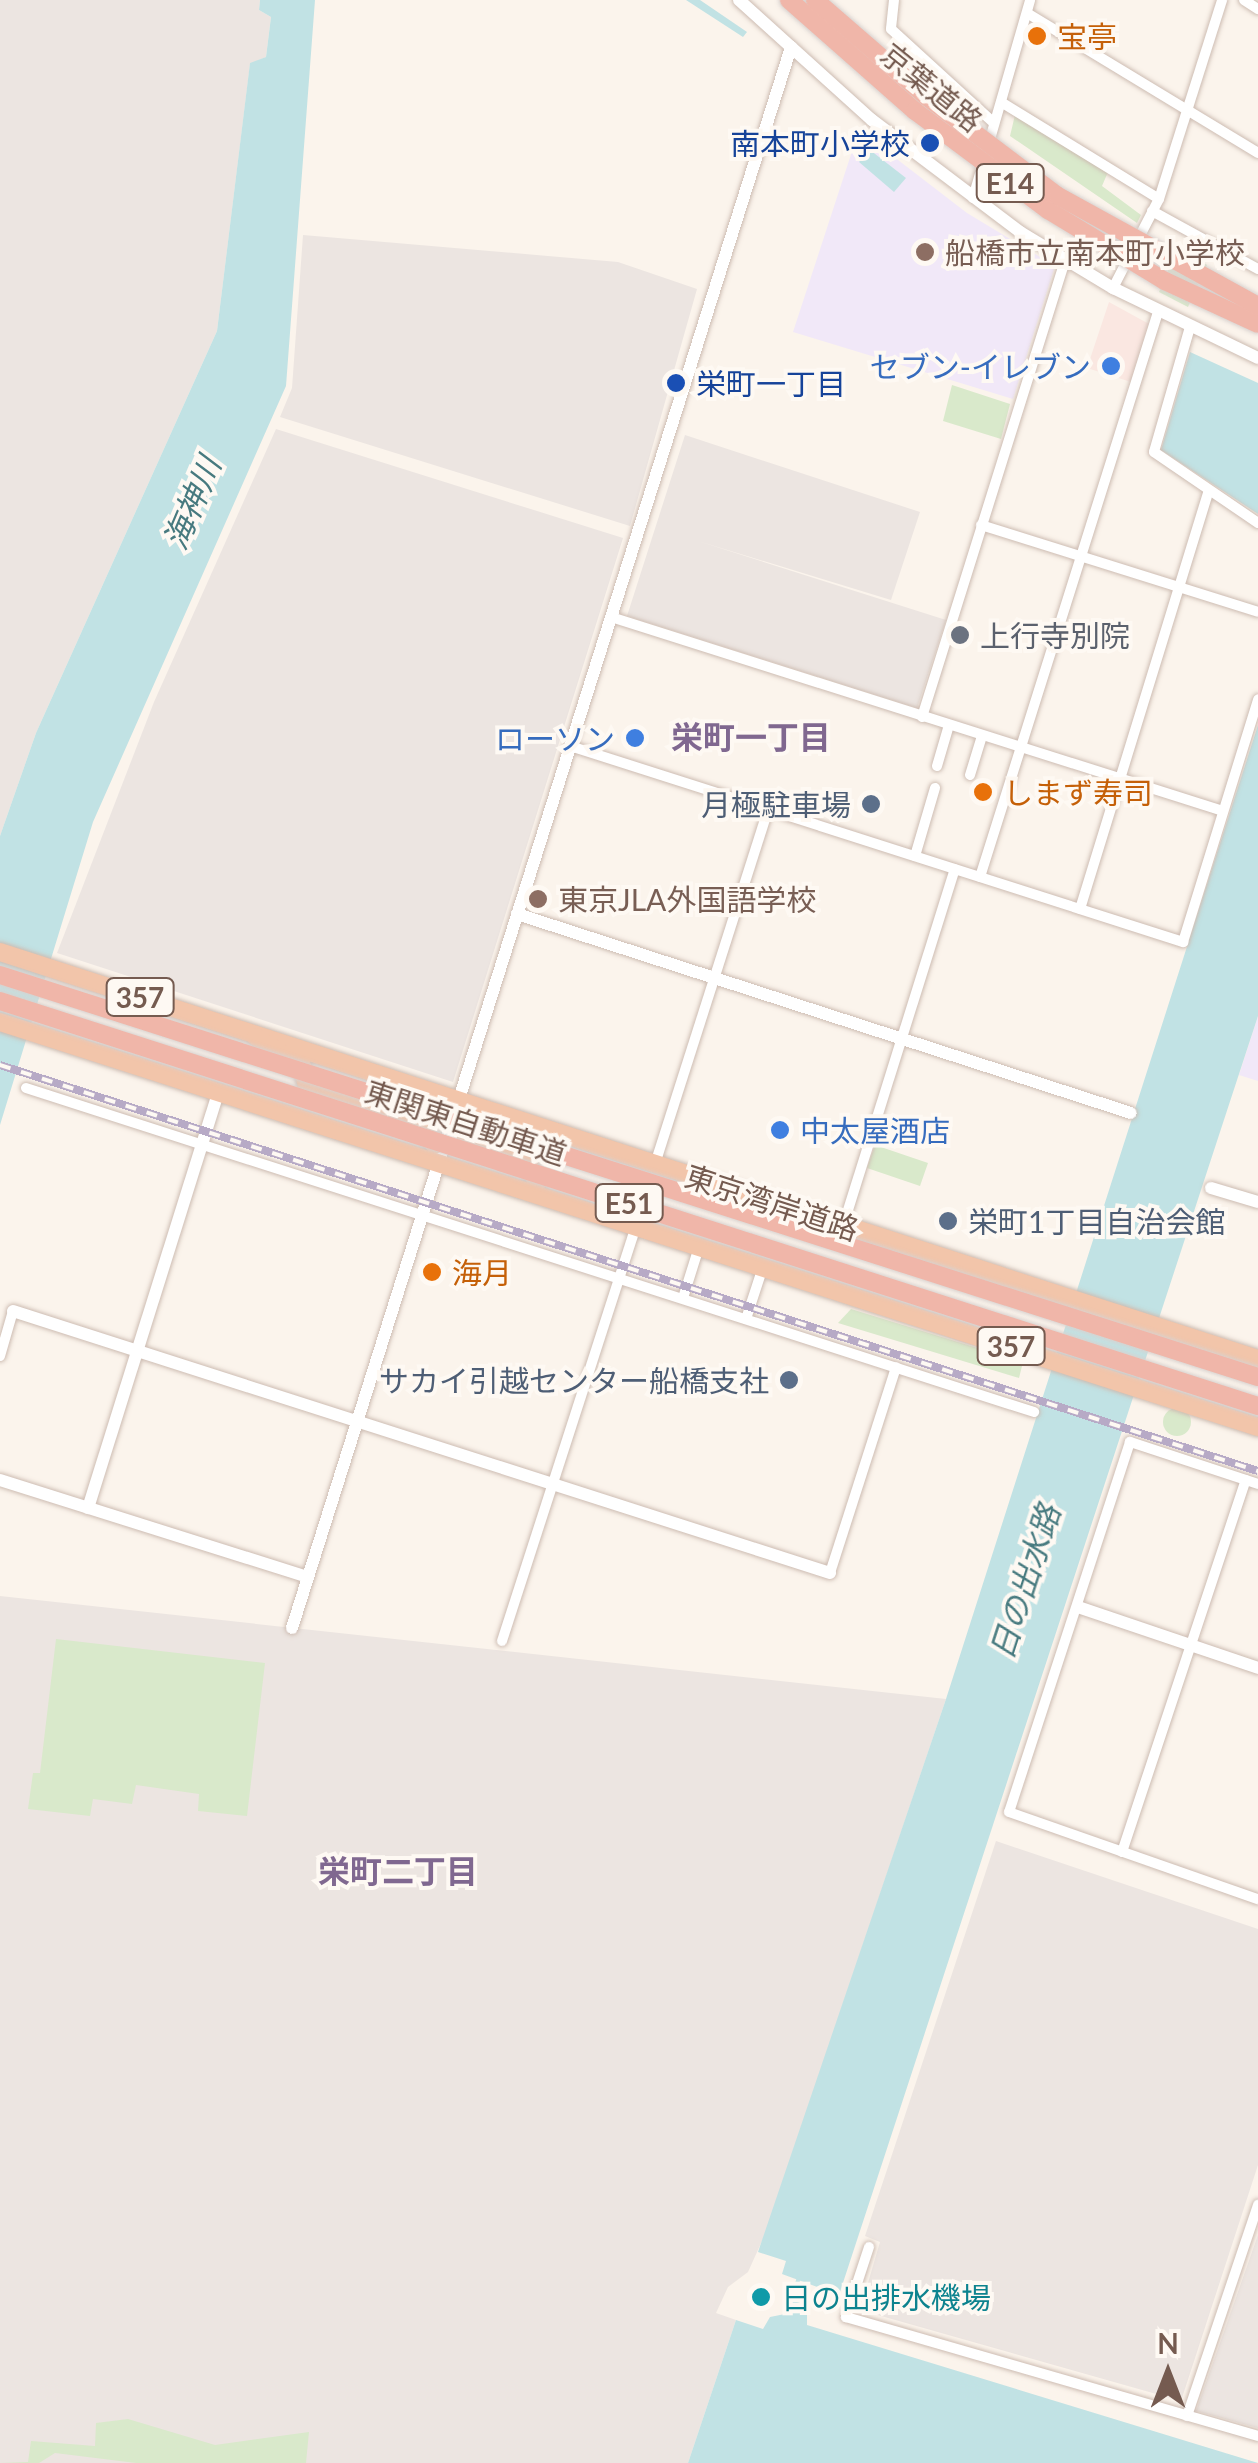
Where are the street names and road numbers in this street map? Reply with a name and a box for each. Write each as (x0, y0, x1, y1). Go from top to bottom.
street label: 京葉道路 (874, 35, 990, 139)
road number: E14 (975, 160, 1045, 206)
road number: 357 (105, 974, 175, 1020)
street label: 東関東自動車道 (361, 1072, 571, 1172)
street label: 東京湾岸道路 (681, 1157, 863, 1247)
road number: E51 (594, 1180, 664, 1226)
road number: 357 (976, 1323, 1046, 1369)

